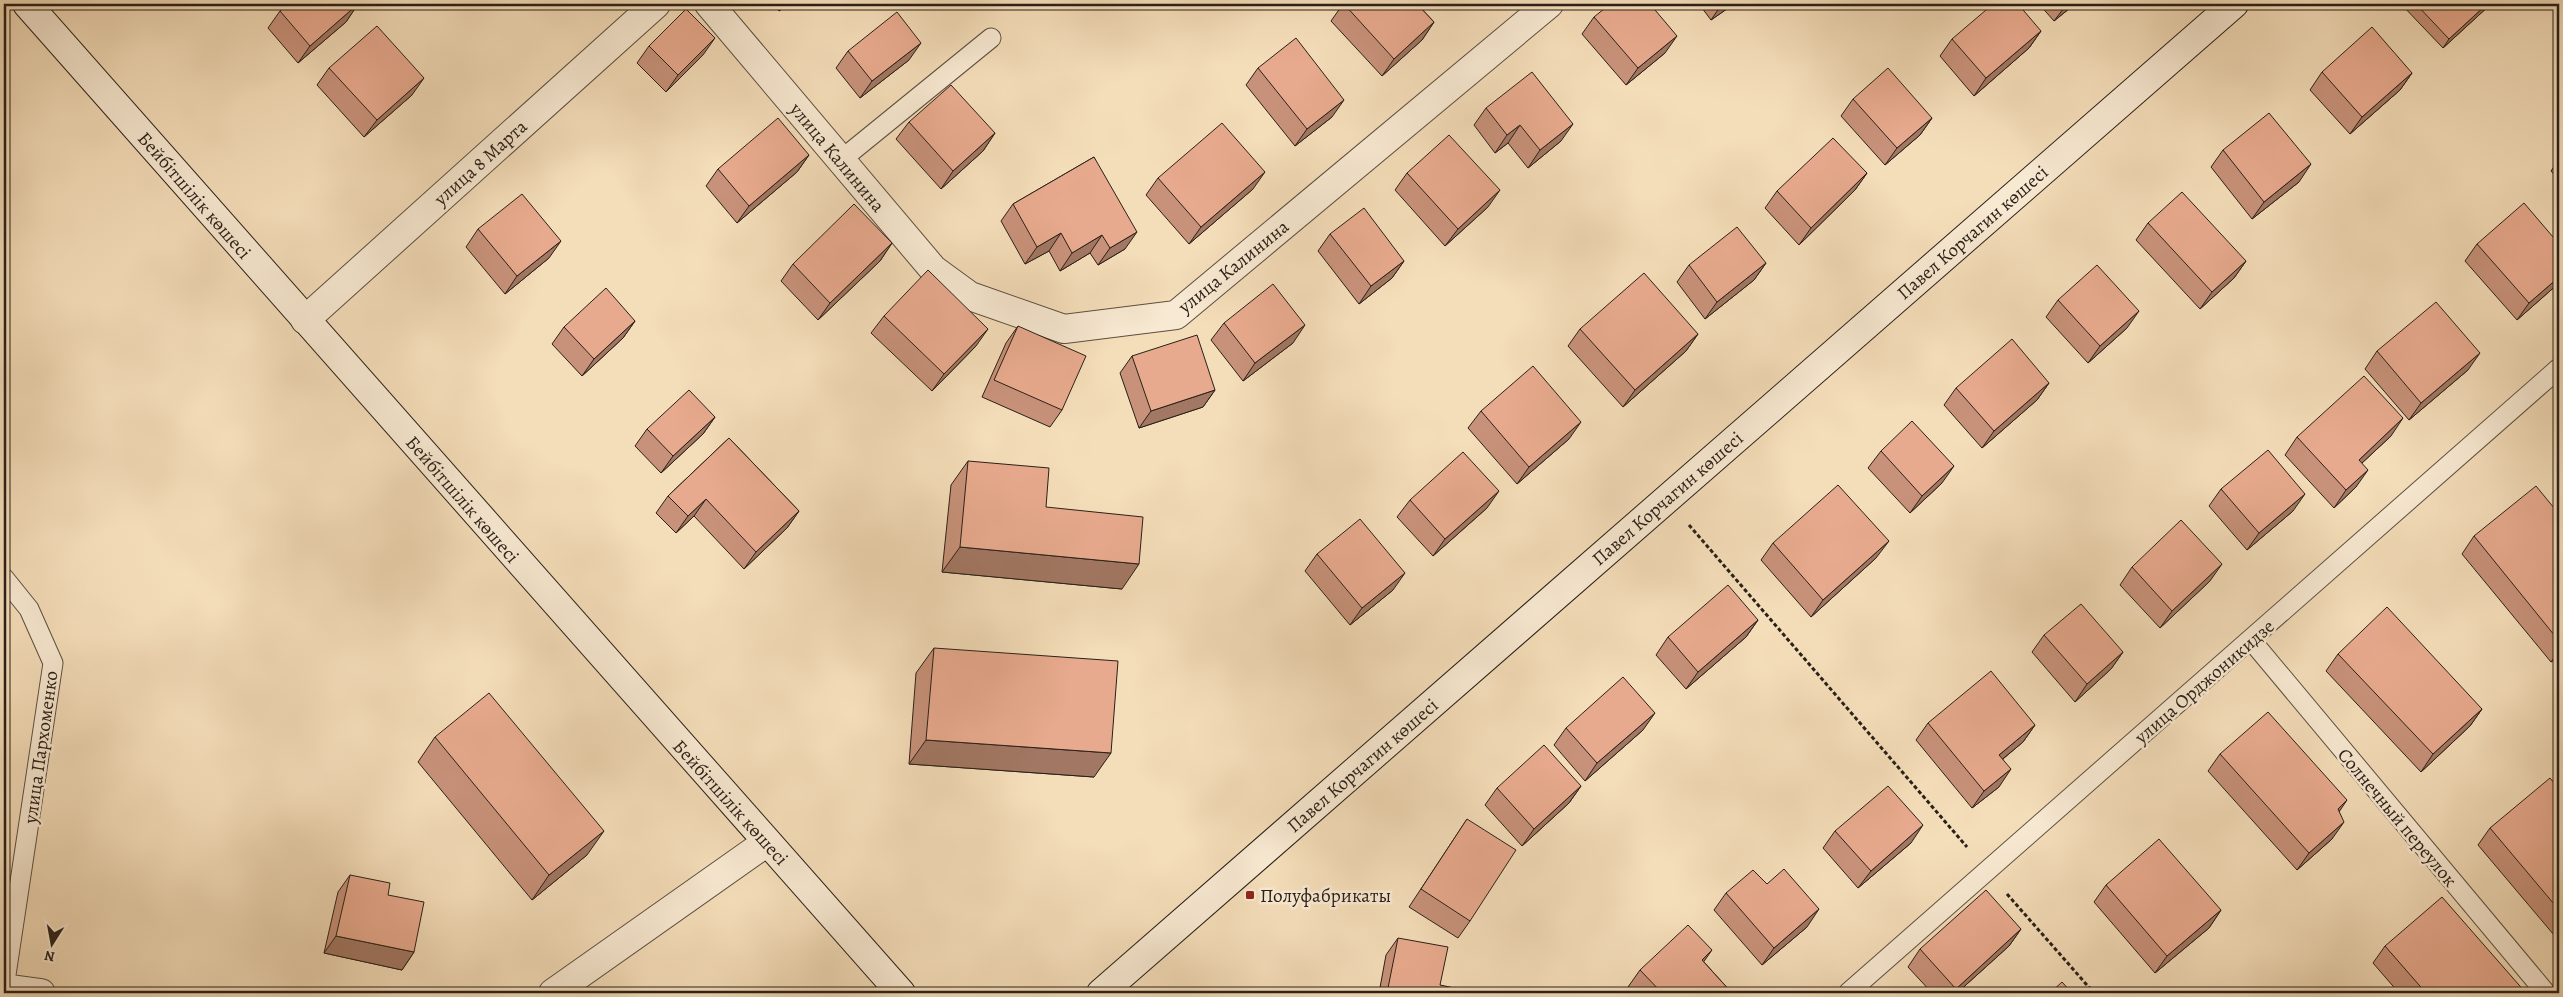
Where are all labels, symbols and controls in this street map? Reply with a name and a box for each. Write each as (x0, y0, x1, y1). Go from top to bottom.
street label: улица Калинина (783, 97, 891, 218)
street label: улица 8 Марта (428, 114, 533, 212)
street label: Бейбітшілік көшесі (132, 126, 257, 265)
street label: Павел Корчагин көшесі (1891, 160, 2054, 306)
street label: улица Калинина (1172, 214, 1295, 320)
street label: Павел Корчагин көшесі (1586, 426, 1749, 572)
street label: Бейбітшілік көшесі (400, 430, 525, 569)
street label: улица Орджоникидзе (2128, 614, 2280, 750)
street label: улица Пархоменко (17, 669, 65, 826)
street label: Павел Корчагин көшесі (1281, 693, 1444, 839)
street label: Бейбітшілік көшесі (667, 734, 794, 871)
street label: Солнечный переулок (2331, 743, 2463, 893)
place label: Полуфабрикаты (1260, 883, 1391, 909)
marker: Полуфабрикаты (1244, 889, 1256, 901)
north arrow (28, 920, 78, 970)
text: N (43, 946, 56, 967)

